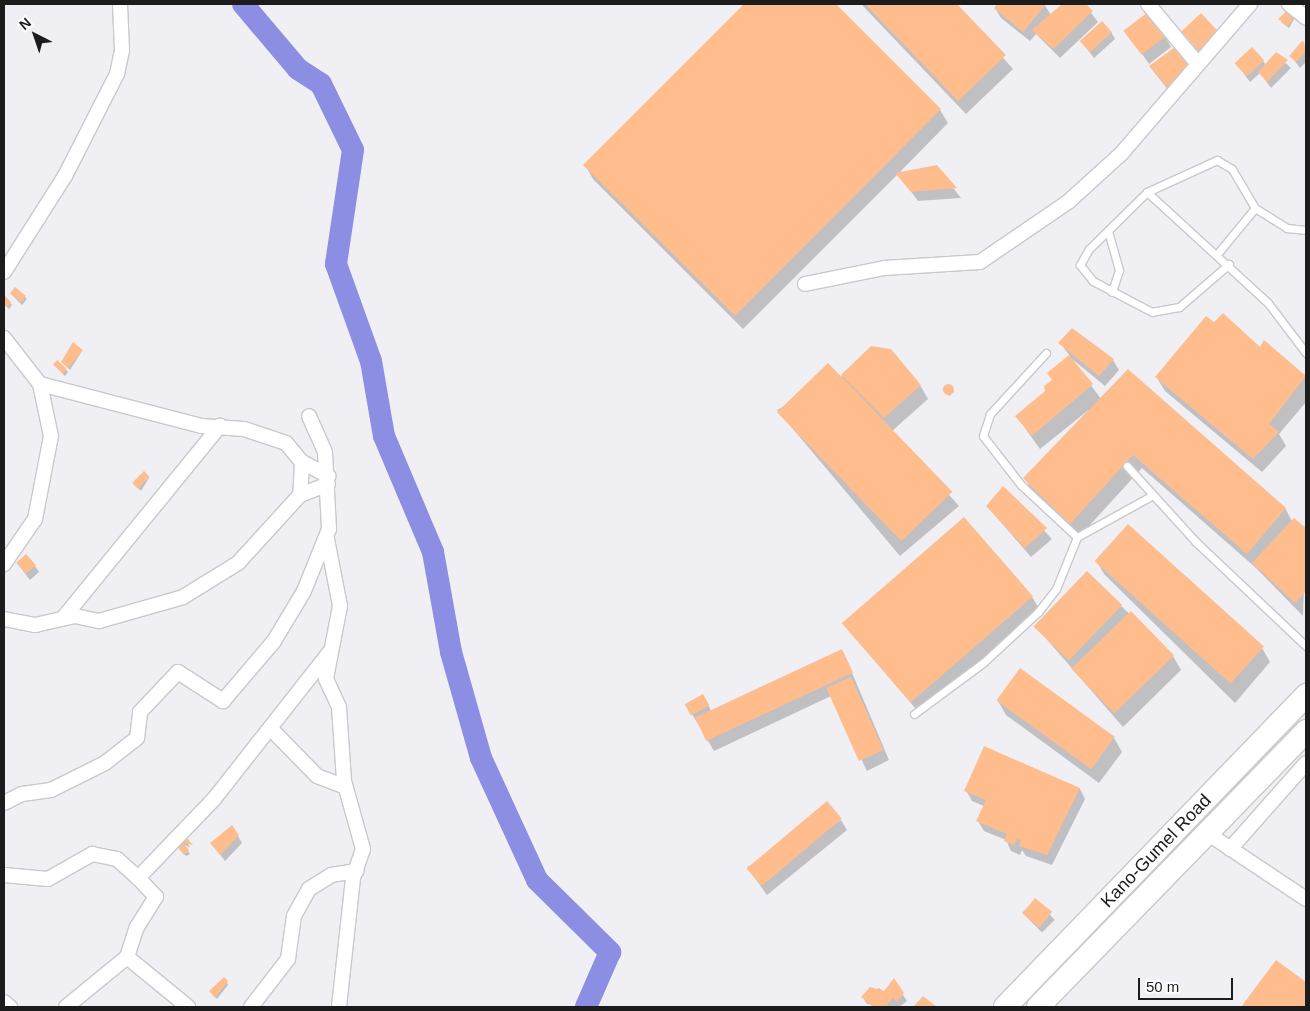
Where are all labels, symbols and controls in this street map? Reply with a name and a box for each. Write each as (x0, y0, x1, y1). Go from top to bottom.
north arrow (10, 10, 60, 60)
text: N (16, 14, 34, 33)
street label: Kano-Gumel Road (1096, 790, 1216, 912)
scale bar (1140, 968, 1235, 1000)
text: 50 m (1146, 978, 1179, 995)

